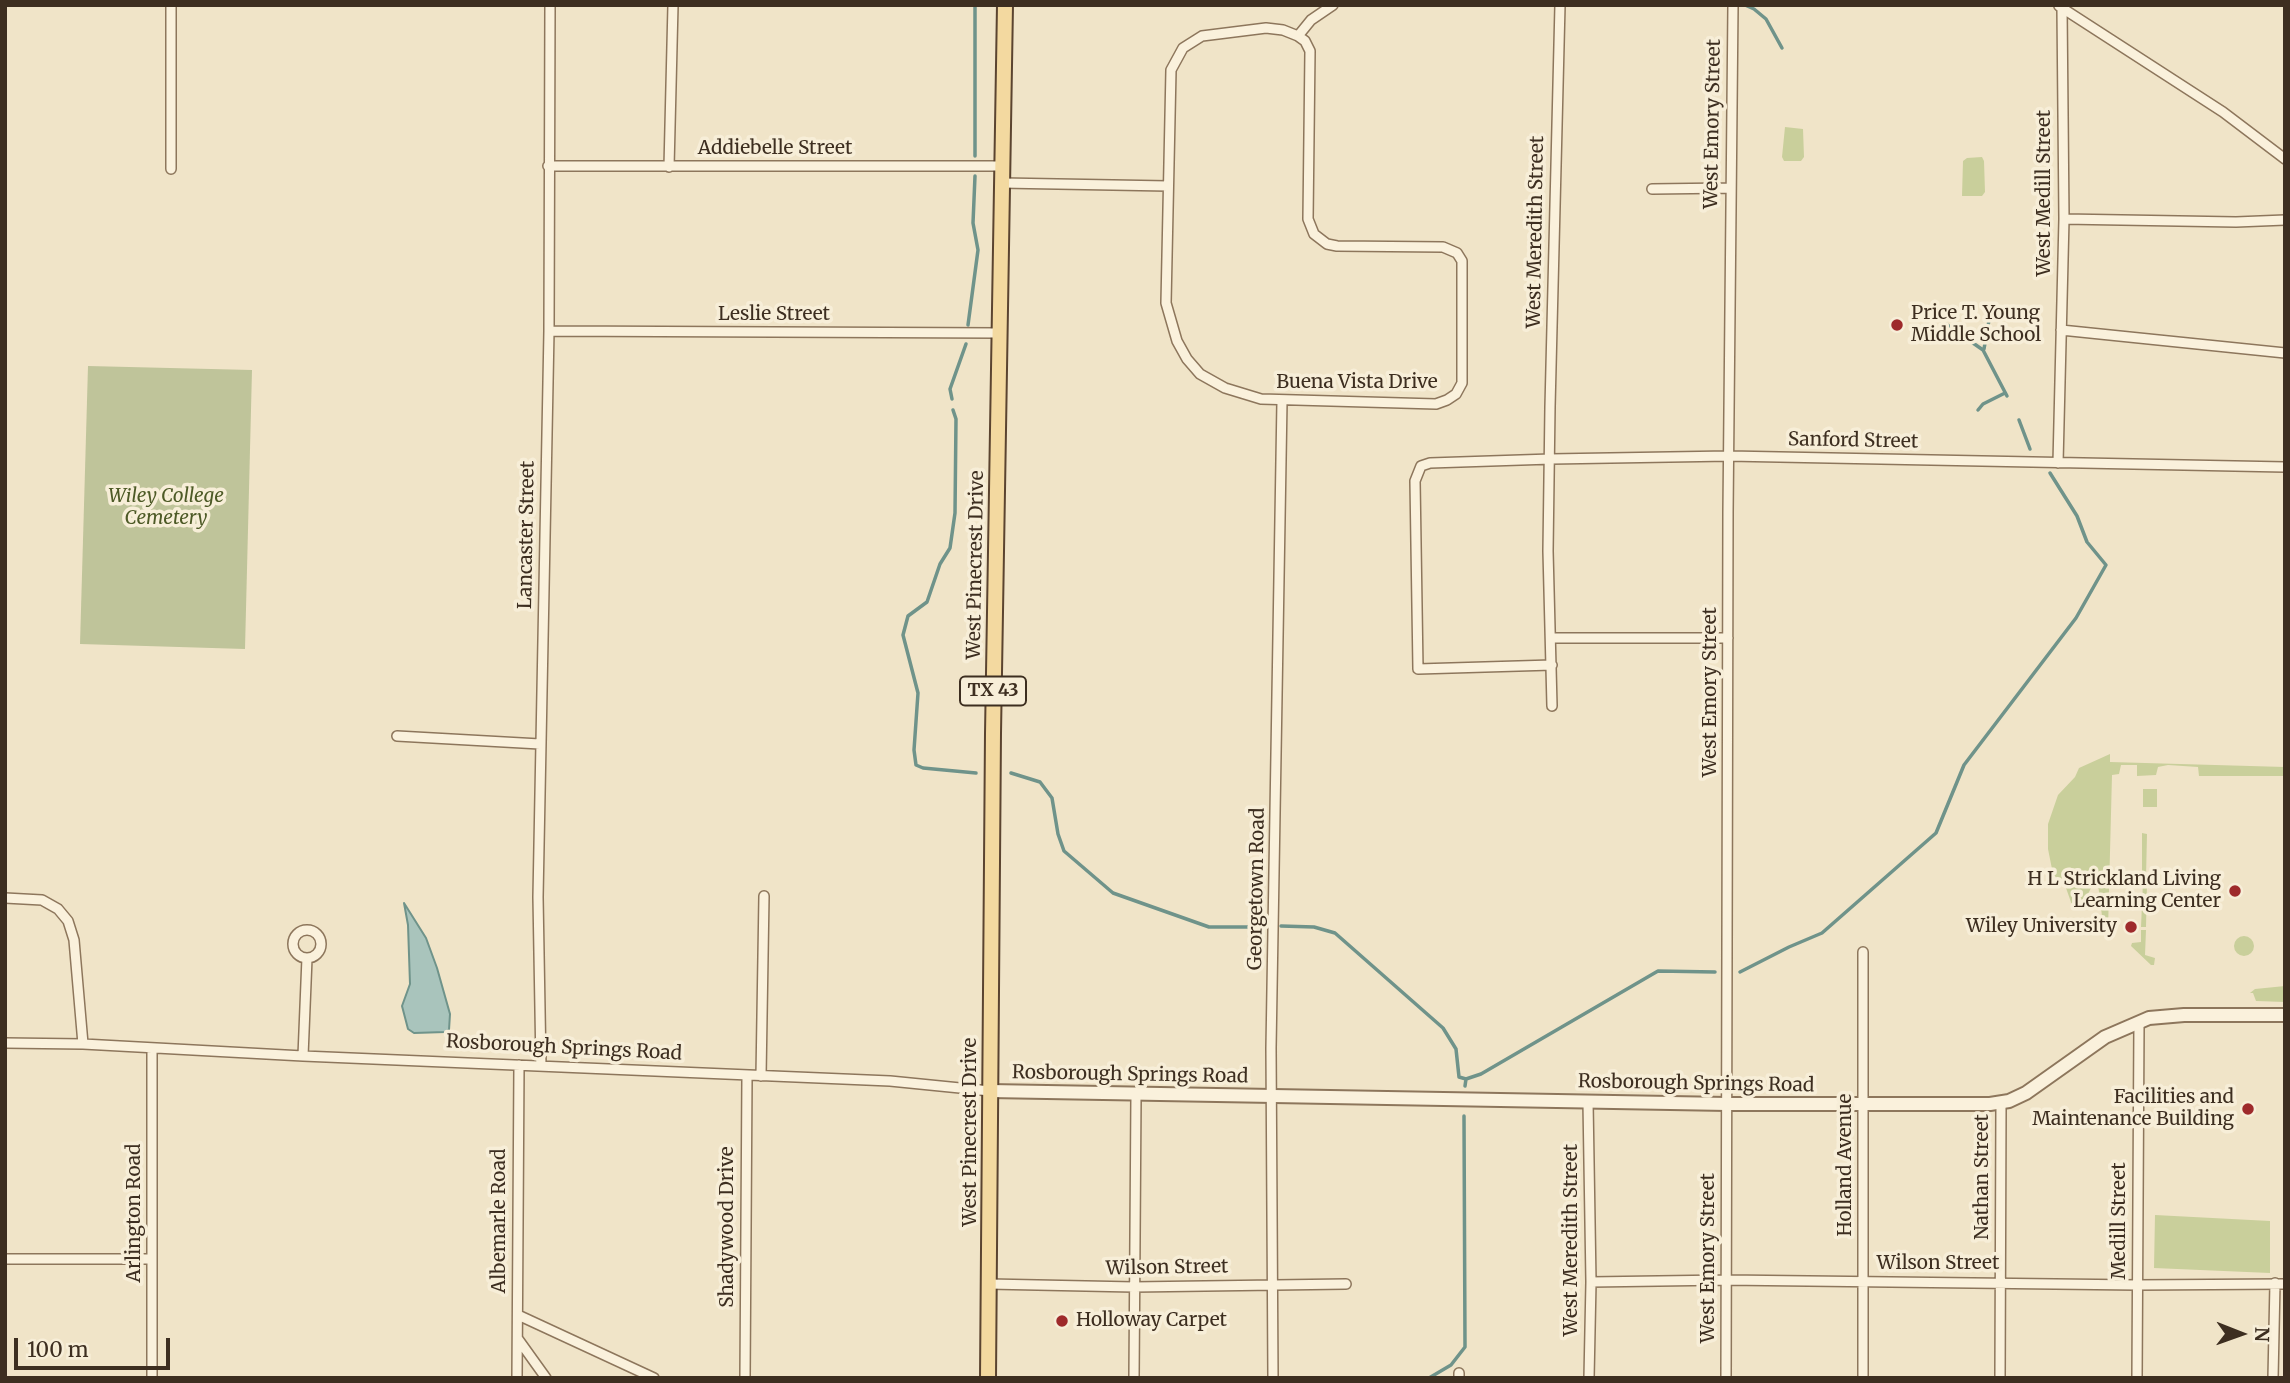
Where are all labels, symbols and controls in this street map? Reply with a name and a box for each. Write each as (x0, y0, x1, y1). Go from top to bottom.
street label: West Emory Street (1700, 39, 1726, 209)
street label: West Medill Street (2034, 110, 2056, 276)
street label: West Meredith Street (1523, 136, 1549, 328)
street label: Addiebelle Street (698, 138, 852, 160)
place label: Price T. Young Middle School (1911, 303, 2041, 347)
street label: Leslie Street (718, 304, 830, 326)
marker: Price T. Young Middle School (1889, 317, 1905, 333)
street label: Buena Vista Drive (1276, 372, 1438, 394)
street label: Sanford Street (1788, 428, 1918, 454)
street label: Lancaster Street (514, 461, 540, 609)
street label: West Pinecrest Drive (963, 470, 989, 660)
park label: Wiley College Cemetery (108, 486, 224, 530)
street label: West Emory Street (1700, 607, 1722, 777)
road number: TX 43 (960, 676, 1026, 706)
street label: Georgetown Road (1244, 808, 1270, 970)
place label: H L Strickland Living Learning Center (2027, 869, 2221, 913)
marker: H L Strickland Living Learning Center (2227, 883, 2243, 899)
place label: Wiley University (1966, 916, 2117, 938)
marker: Wiley University (2123, 919, 2139, 935)
street label: Rosborough Springs Road (445, 1030, 683, 1066)
street label: West Pinecrest Drive (960, 1038, 982, 1226)
street label: Rosborough Springs Road (1012, 1062, 1248, 1088)
street label: Rosborough Springs Road (1578, 1071, 1814, 1097)
place label: Facilities and Maintenance Building (2032, 1087, 2234, 1131)
street label: Holland Avenue (1835, 1093, 1857, 1237)
marker: Facilities and Maintenance Building (2240, 1101, 2256, 1117)
street label: Nathan Street (1972, 1114, 1994, 1240)
street label: Arlington Road (124, 1144, 146, 1282)
street label: West Meredith Street (1561, 1144, 1583, 1336)
street label: Shadywood Drive (717, 1146, 739, 1308)
street label: Albemarle Road (489, 1149, 511, 1293)
street label: Medill Street (2109, 1162, 2131, 1280)
street label: West Emory Street (1698, 1173, 1720, 1343)
street label: Wilson Street (1877, 1253, 1999, 1275)
street label: Wilson Street (1105, 1256, 1229, 1280)
north arrow (2206, 1299, 2276, 1369)
place label: Holloway Carpet (1076, 1310, 1227, 1332)
marker: Holloway Carpet (1054, 1313, 1070, 1329)
scale bar (18, 1324, 173, 1368)
text: N (2250, 1327, 2274, 1342)
text: 100 m (27, 1336, 89, 1363)

